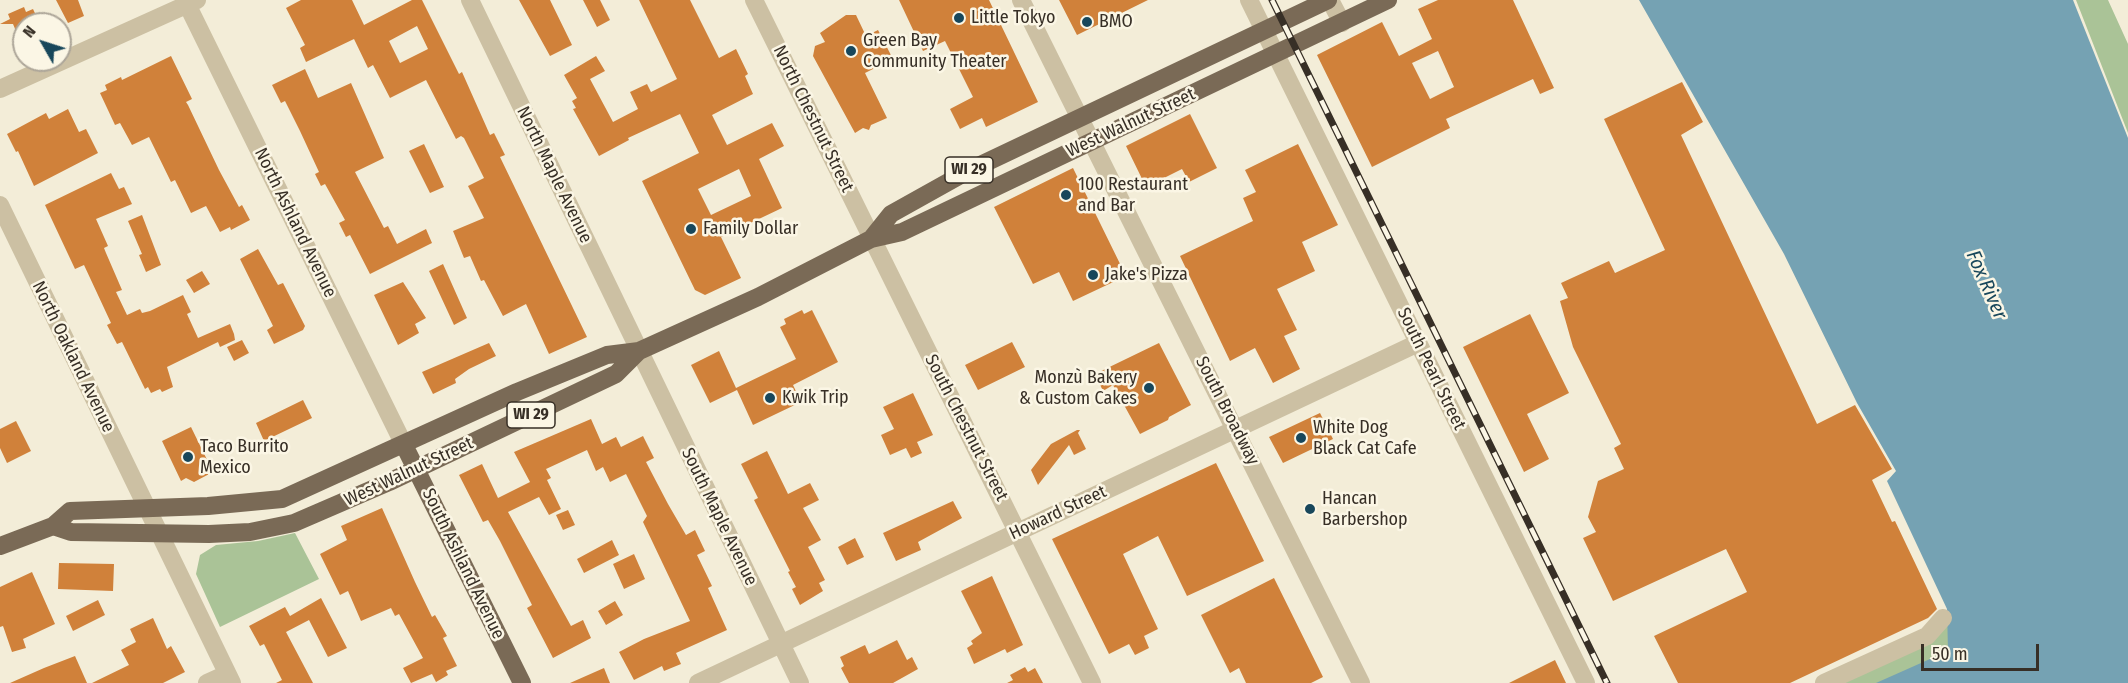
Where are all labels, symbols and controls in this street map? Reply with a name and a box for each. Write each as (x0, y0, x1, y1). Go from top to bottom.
place label: Little Tokyo (971, 7, 1056, 29)
marker: Little Tokyo (952, 11, 966, 25)
place label: BMO (1099, 11, 1133, 33)
north arrow (12, 12, 72, 72)
marker: BMO (1080, 15, 1094, 29)
text: N (19, 22, 40, 41)
place label: Green Bay Community Theater (863, 30, 1007, 72)
street label: North Chestnut Street (768, 42, 858, 196)
marker: Green Bay Community Theater (844, 44, 858, 58)
street label: West Walnut Street (1063, 84, 1199, 162)
street label: North Maple Avenue (512, 103, 596, 247)
street label: North Ashland Avenue (249, 145, 341, 301)
road number: WI 29 (945, 157, 993, 183)
place label: 100 Restaurant and Bar (1078, 174, 1188, 216)
marker: 100 Restaurant and Bar (1059, 188, 1073, 202)
place label: Family Dollar (703, 218, 798, 240)
marker: Family Dollar (684, 222, 698, 236)
water label: Fox River (1960, 247, 2012, 323)
place label: Jake's Pizza (1105, 264, 1188, 286)
marker: Jake's Pizza (1086, 268, 1100, 282)
street label: North Oakland Avenue (27, 278, 119, 436)
street label: South Pearl Street (1392, 304, 1470, 434)
street label: South Chestnut Street (920, 351, 1012, 505)
street label: South Broadway (1190, 353, 1264, 469)
place label: Monzù Bakery & Custom Cakes (1019, 367, 1137, 410)
marker: Monzù Bakery & Custom Cakes (1142, 381, 1156, 395)
place label: Kwik Trip (782, 387, 849, 409)
marker: Kwik Trip (763, 391, 777, 405)
road number: WI 29 (507, 402, 555, 428)
place label: White Dog Black Cat Cafe (1313, 417, 1417, 460)
marker: White Dog Black Cat Cafe (1294, 431, 1308, 445)
street label: West Walnut Street (341, 433, 477, 511)
place label: Taco Burrito Mexico (200, 436, 289, 478)
street label: South Maple Avenue (676, 445, 762, 589)
marker: Taco Burrito Mexico (181, 450, 195, 464)
street label: Howard Street (1006, 481, 1110, 545)
street label: South Ashland Avenue (417, 485, 509, 643)
place label: Hancan Barbershop (1322, 488, 1408, 530)
marker: Hancan Barbershop (1303, 502, 1317, 516)
scale bar (1924, 632, 2042, 670)
text: 50 m (1932, 643, 1968, 665)

